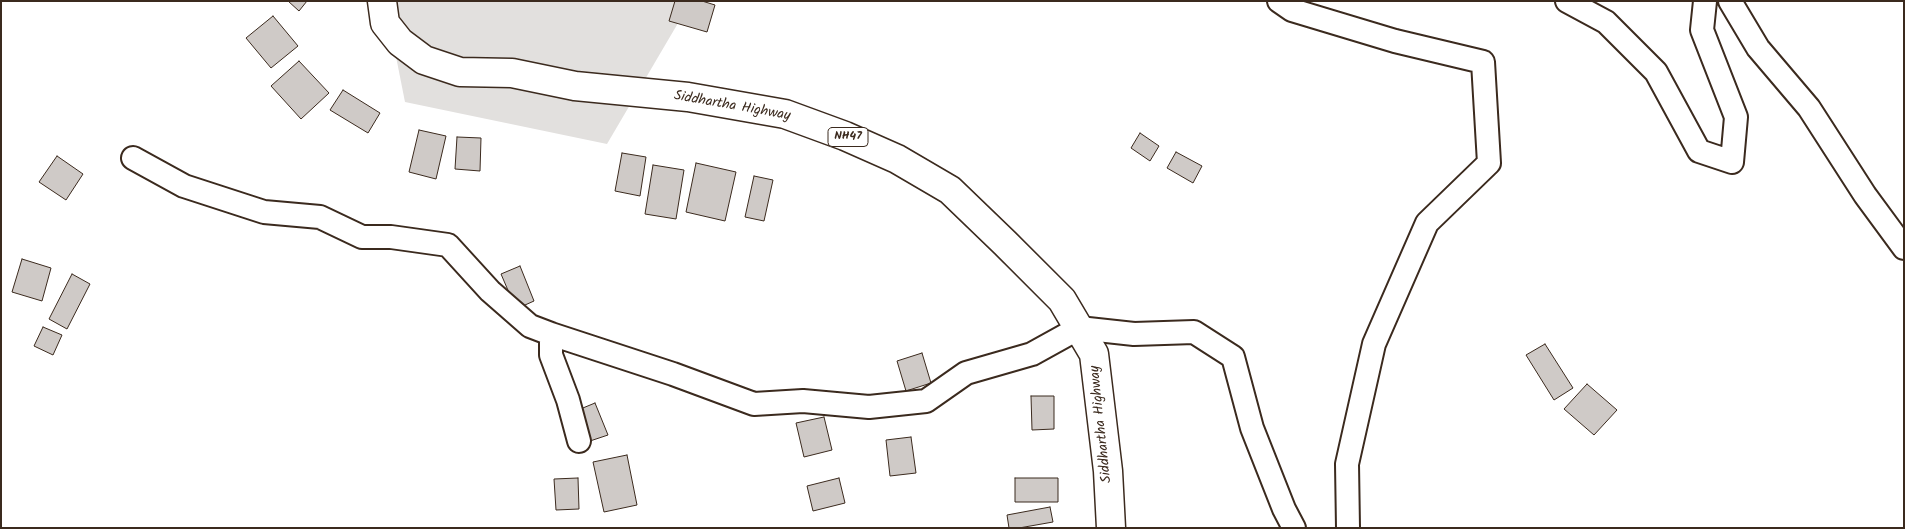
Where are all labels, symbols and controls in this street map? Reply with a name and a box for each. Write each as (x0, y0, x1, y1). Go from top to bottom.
street label: Siddhartha Highway (672, 88, 792, 126)
road number: NH47 (828, 128, 868, 146)
street label: Siddhartha Highway (1087, 364, 1117, 484)

